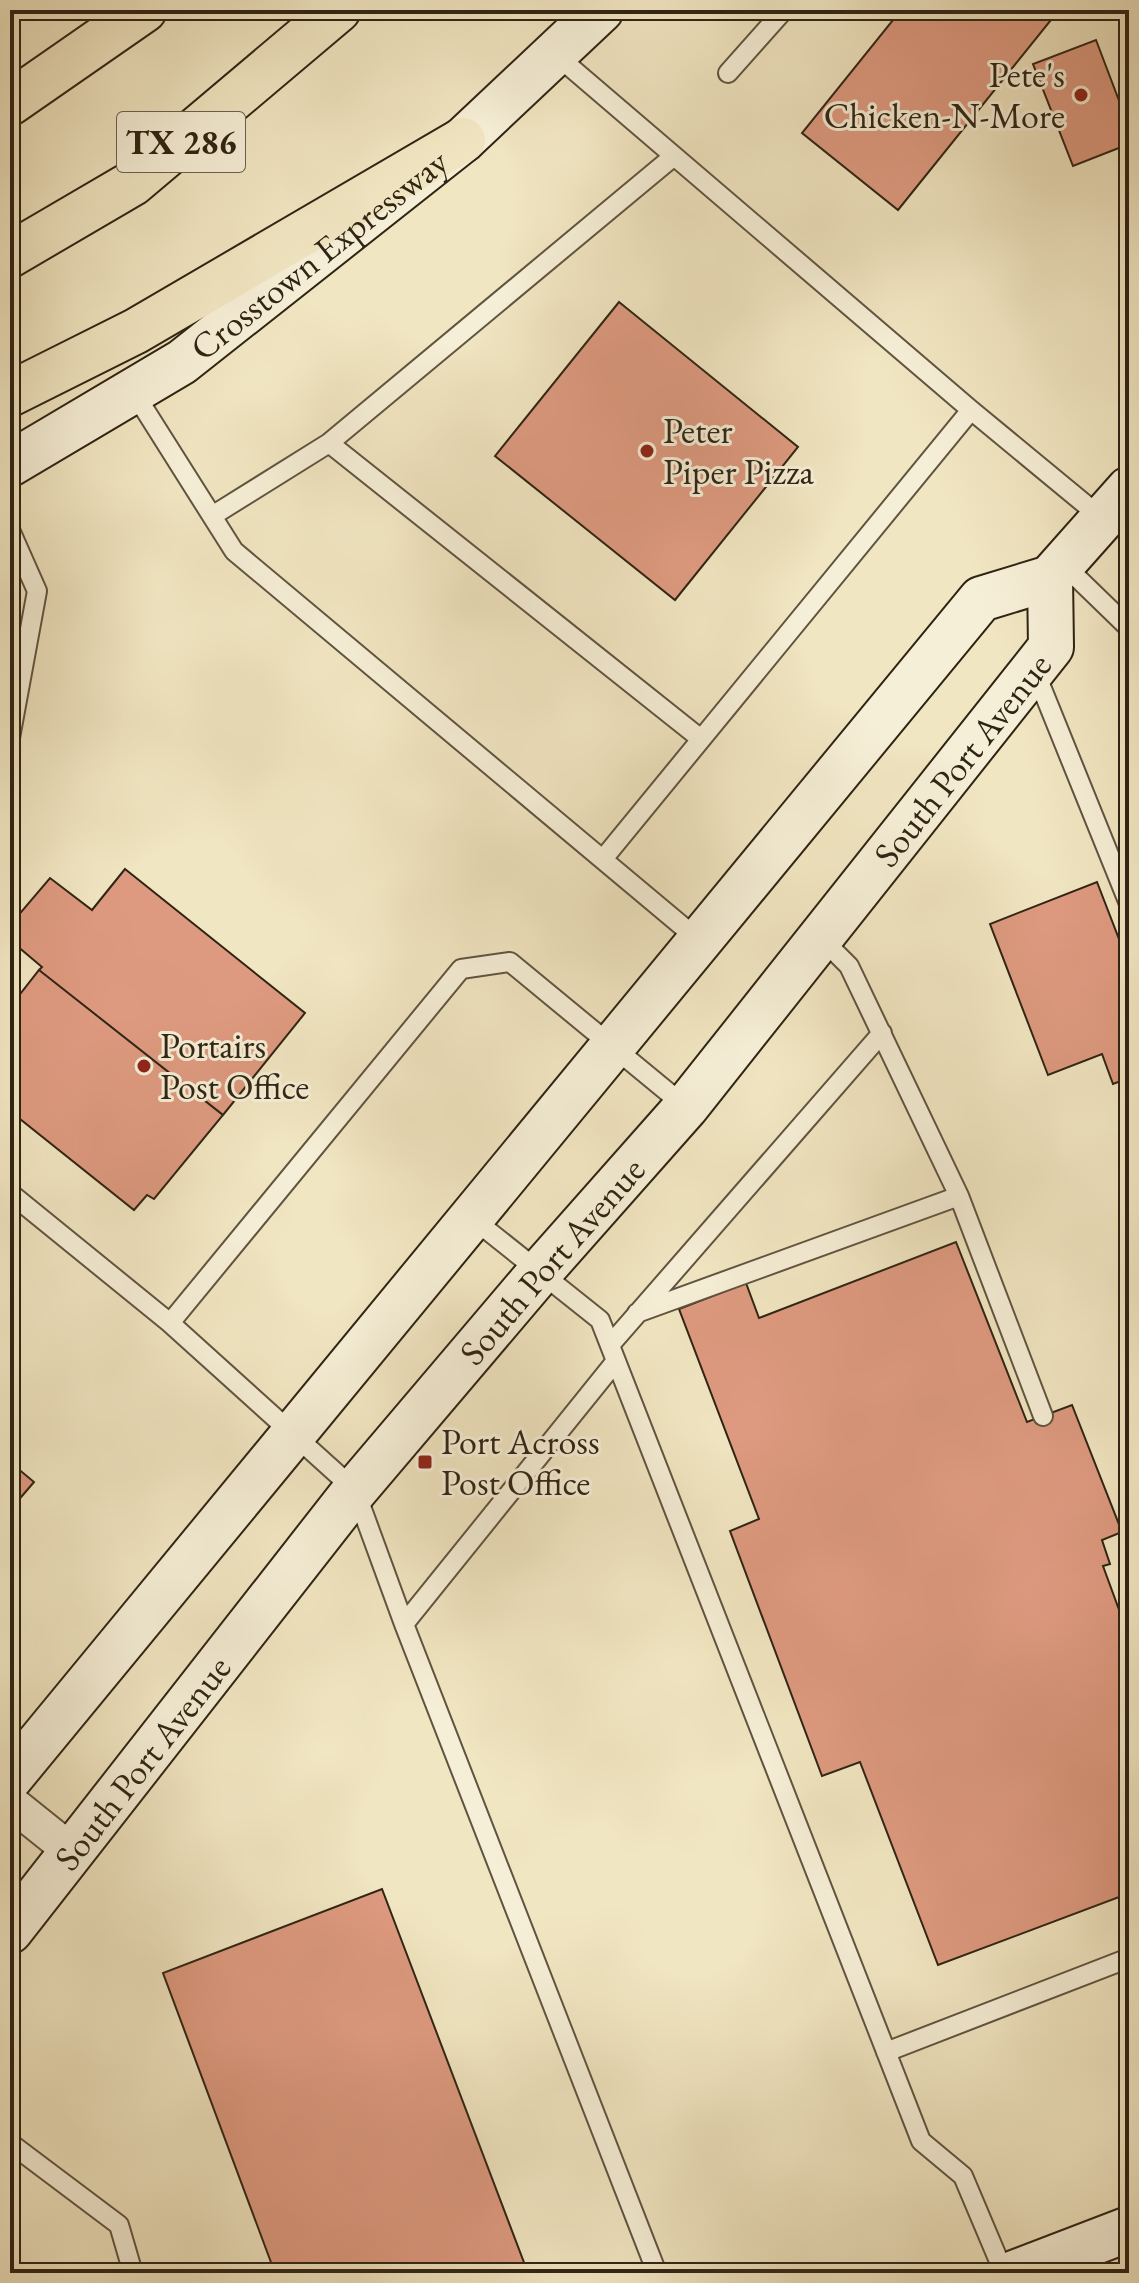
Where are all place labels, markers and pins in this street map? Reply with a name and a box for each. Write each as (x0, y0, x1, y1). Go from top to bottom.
place label: Pete's Chicken-N-More (824, 51, 1065, 139)
marker: Pete's Chicken-N-More (1072, 86, 1090, 104)
place label: Peter Piper Pizza (663, 407, 814, 495)
marker: Peter Piper Pizza (638, 442, 656, 460)
place label: Portairs Post Office (160, 1022, 309, 1110)
marker: Portairs Post Office (135, 1057, 153, 1075)
place label: Port Across Post Office (441, 1418, 600, 1506)
marker: Port Across Post Office (416, 1453, 434, 1471)

